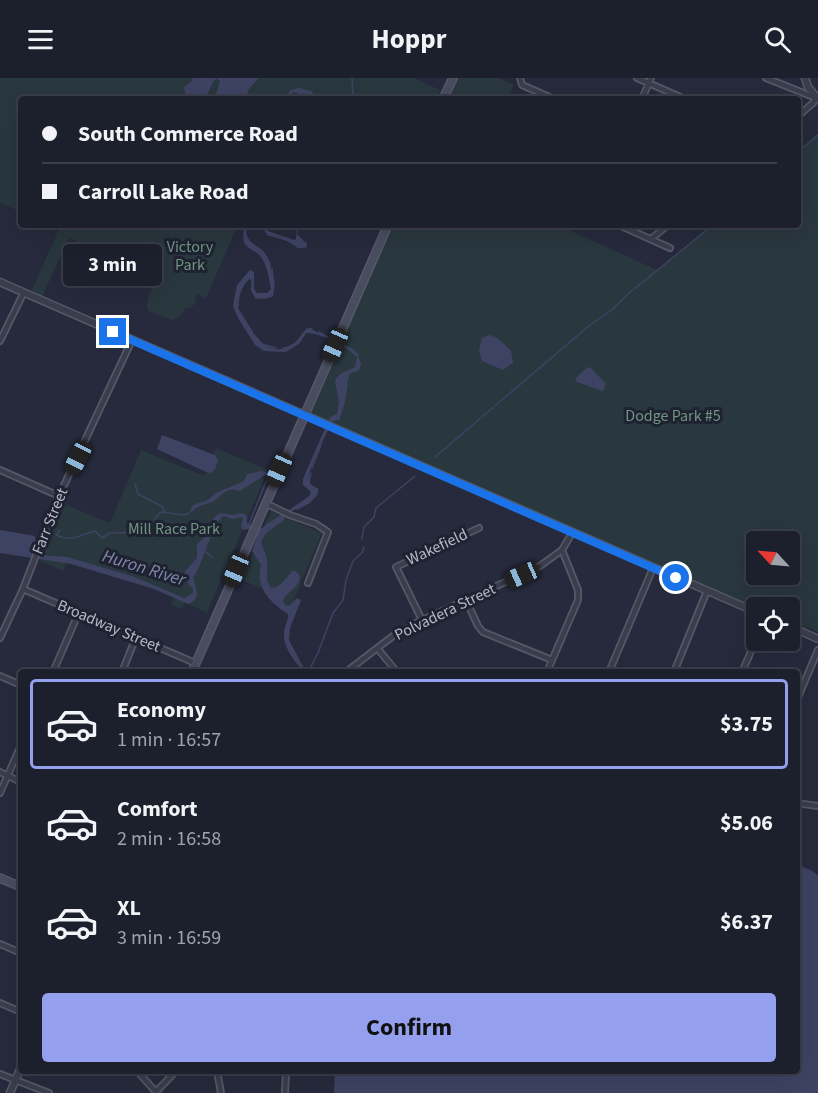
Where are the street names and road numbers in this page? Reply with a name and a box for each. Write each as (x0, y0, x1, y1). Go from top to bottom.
street label: Farr Street (27, 484, 73, 557)
street label: Wakefield (403, 523, 471, 571)
street label: Polvadera Street (391, 578, 500, 646)
street label: Broadway Street (54, 594, 165, 658)

